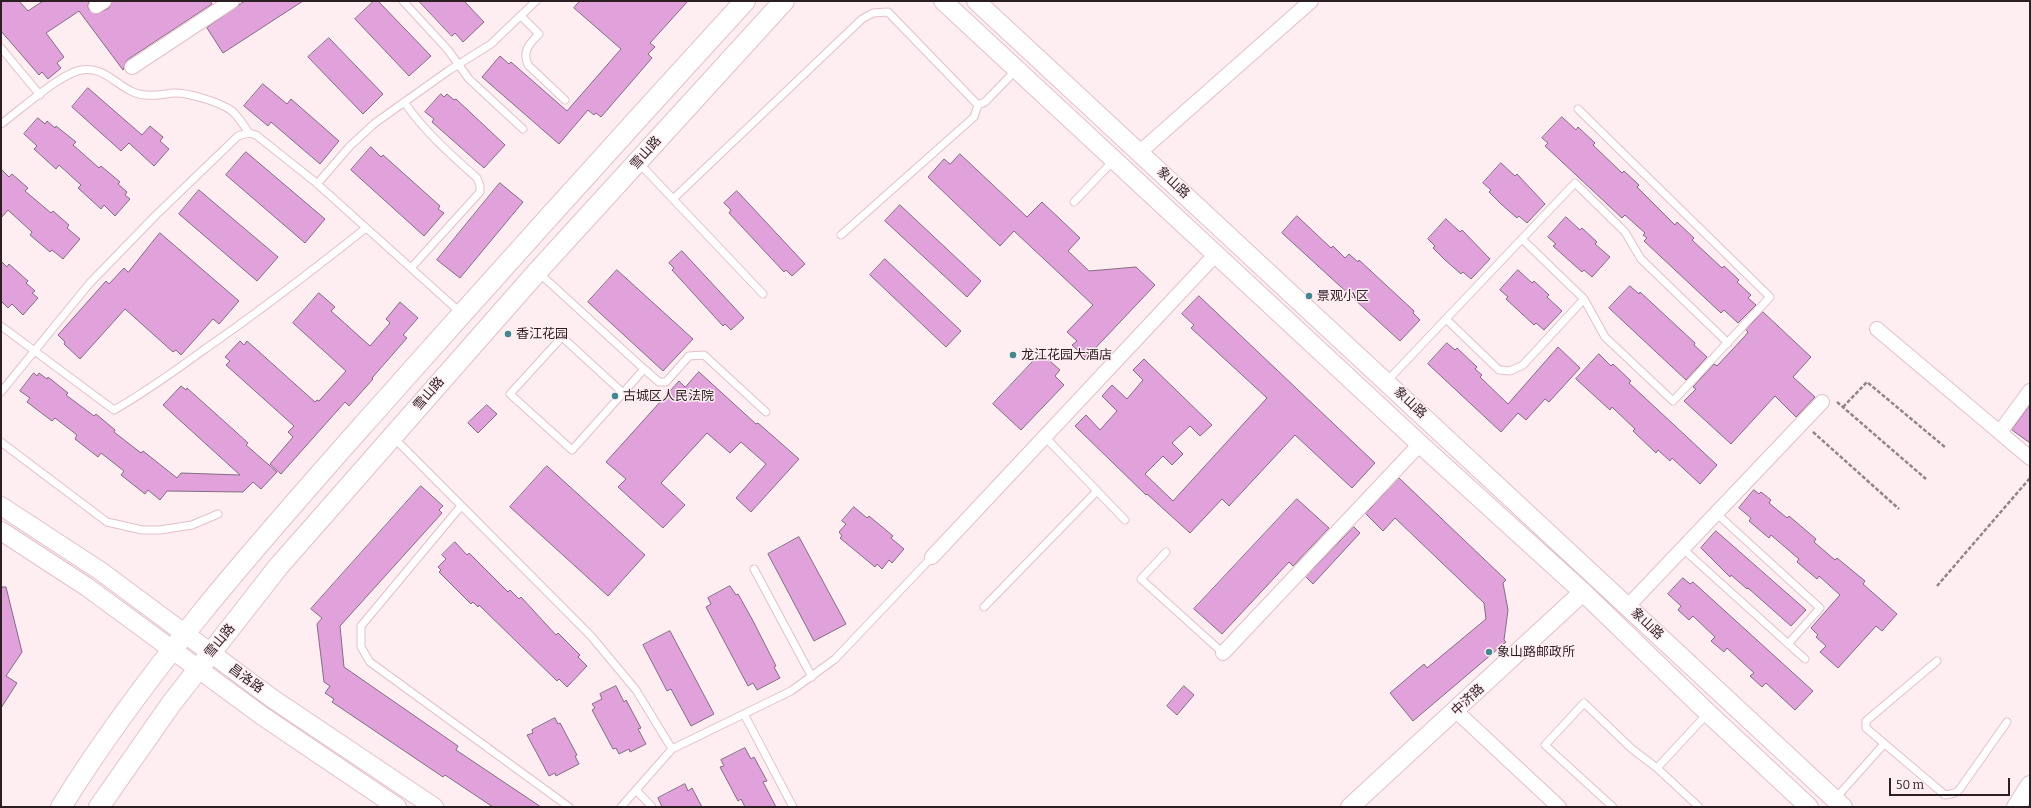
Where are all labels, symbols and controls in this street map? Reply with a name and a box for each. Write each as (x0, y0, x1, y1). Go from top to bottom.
street label: 雪山路 (627, 133, 665, 173)
street label: 象山路 (1153, 164, 1193, 202)
place label: 景观小区 (1317, 288, 1369, 304)
marker: 景观小区 (1304, 291, 1314, 301)
place label: 香江花园 (516, 326, 568, 342)
marker: 香江花园 (503, 329, 513, 339)
place label: 龙江花园大酒店 (1021, 347, 1112, 363)
marker: 龙江花园大酒店 (1008, 350, 1018, 360)
street label: 雪山路 (410, 374, 448, 414)
street label: 象山路 (1390, 384, 1430, 422)
place label: 古城区人民法院 (623, 388, 714, 404)
marker: 古城区人民法院 (610, 391, 620, 401)
street label: 象山路 (1627, 605, 1667, 643)
street label: 雪山路 (202, 621, 238, 661)
place label: 象山路邮政所 (1497, 644, 1575, 660)
marker: 象山路邮政所 (1484, 647, 1494, 657)
street label: 昌洛路 (226, 661, 266, 697)
street label: 中济路 (1448, 681, 1488, 719)
scale bar (1891, 770, 2012, 796)
text: 50 m (1896, 778, 1924, 792)

